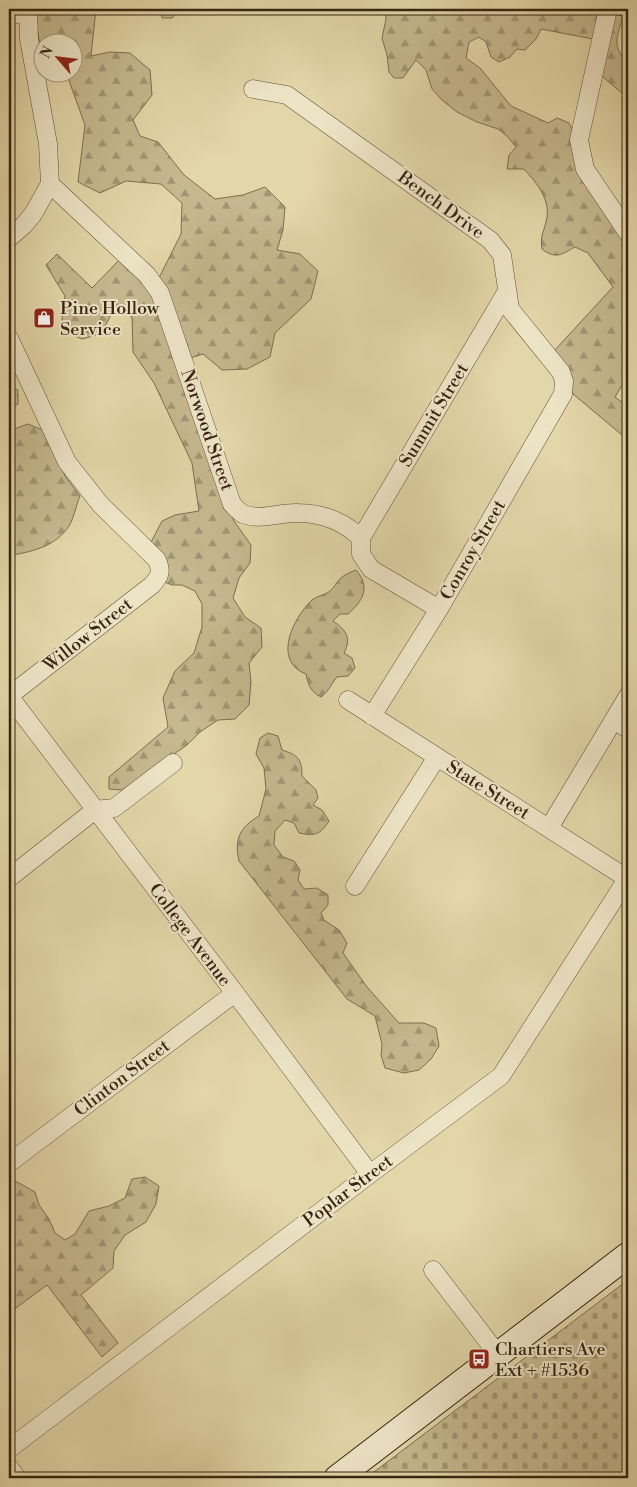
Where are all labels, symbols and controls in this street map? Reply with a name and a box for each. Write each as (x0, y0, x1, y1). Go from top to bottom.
north arrow (32, 32, 82, 82)
text: N (37, 43, 58, 61)
street label: Bench Drive (392, 165, 489, 244)
place label: Pine Hollow Service (60, 297, 160, 341)
shop icon: Pine Hollow Service (32, 306, 56, 330)
street label: Summit Street (394, 358, 474, 471)
street label: Norwood Street (175, 366, 239, 494)
street label: Conroy Street (435, 495, 511, 604)
street label: Willow Street (38, 593, 138, 678)
street label: State Street (442, 755, 534, 825)
street label: College Avenue (144, 879, 236, 991)
street label: Clinton Street (70, 1034, 175, 1121)
street label: Poplar Street (299, 1149, 398, 1232)
place label: Chartiers Ave Ext + #1536 (495, 1338, 606, 1382)
bus stop icon: Chartiers Ave Ext + #1536 (467, 1347, 491, 1371)

